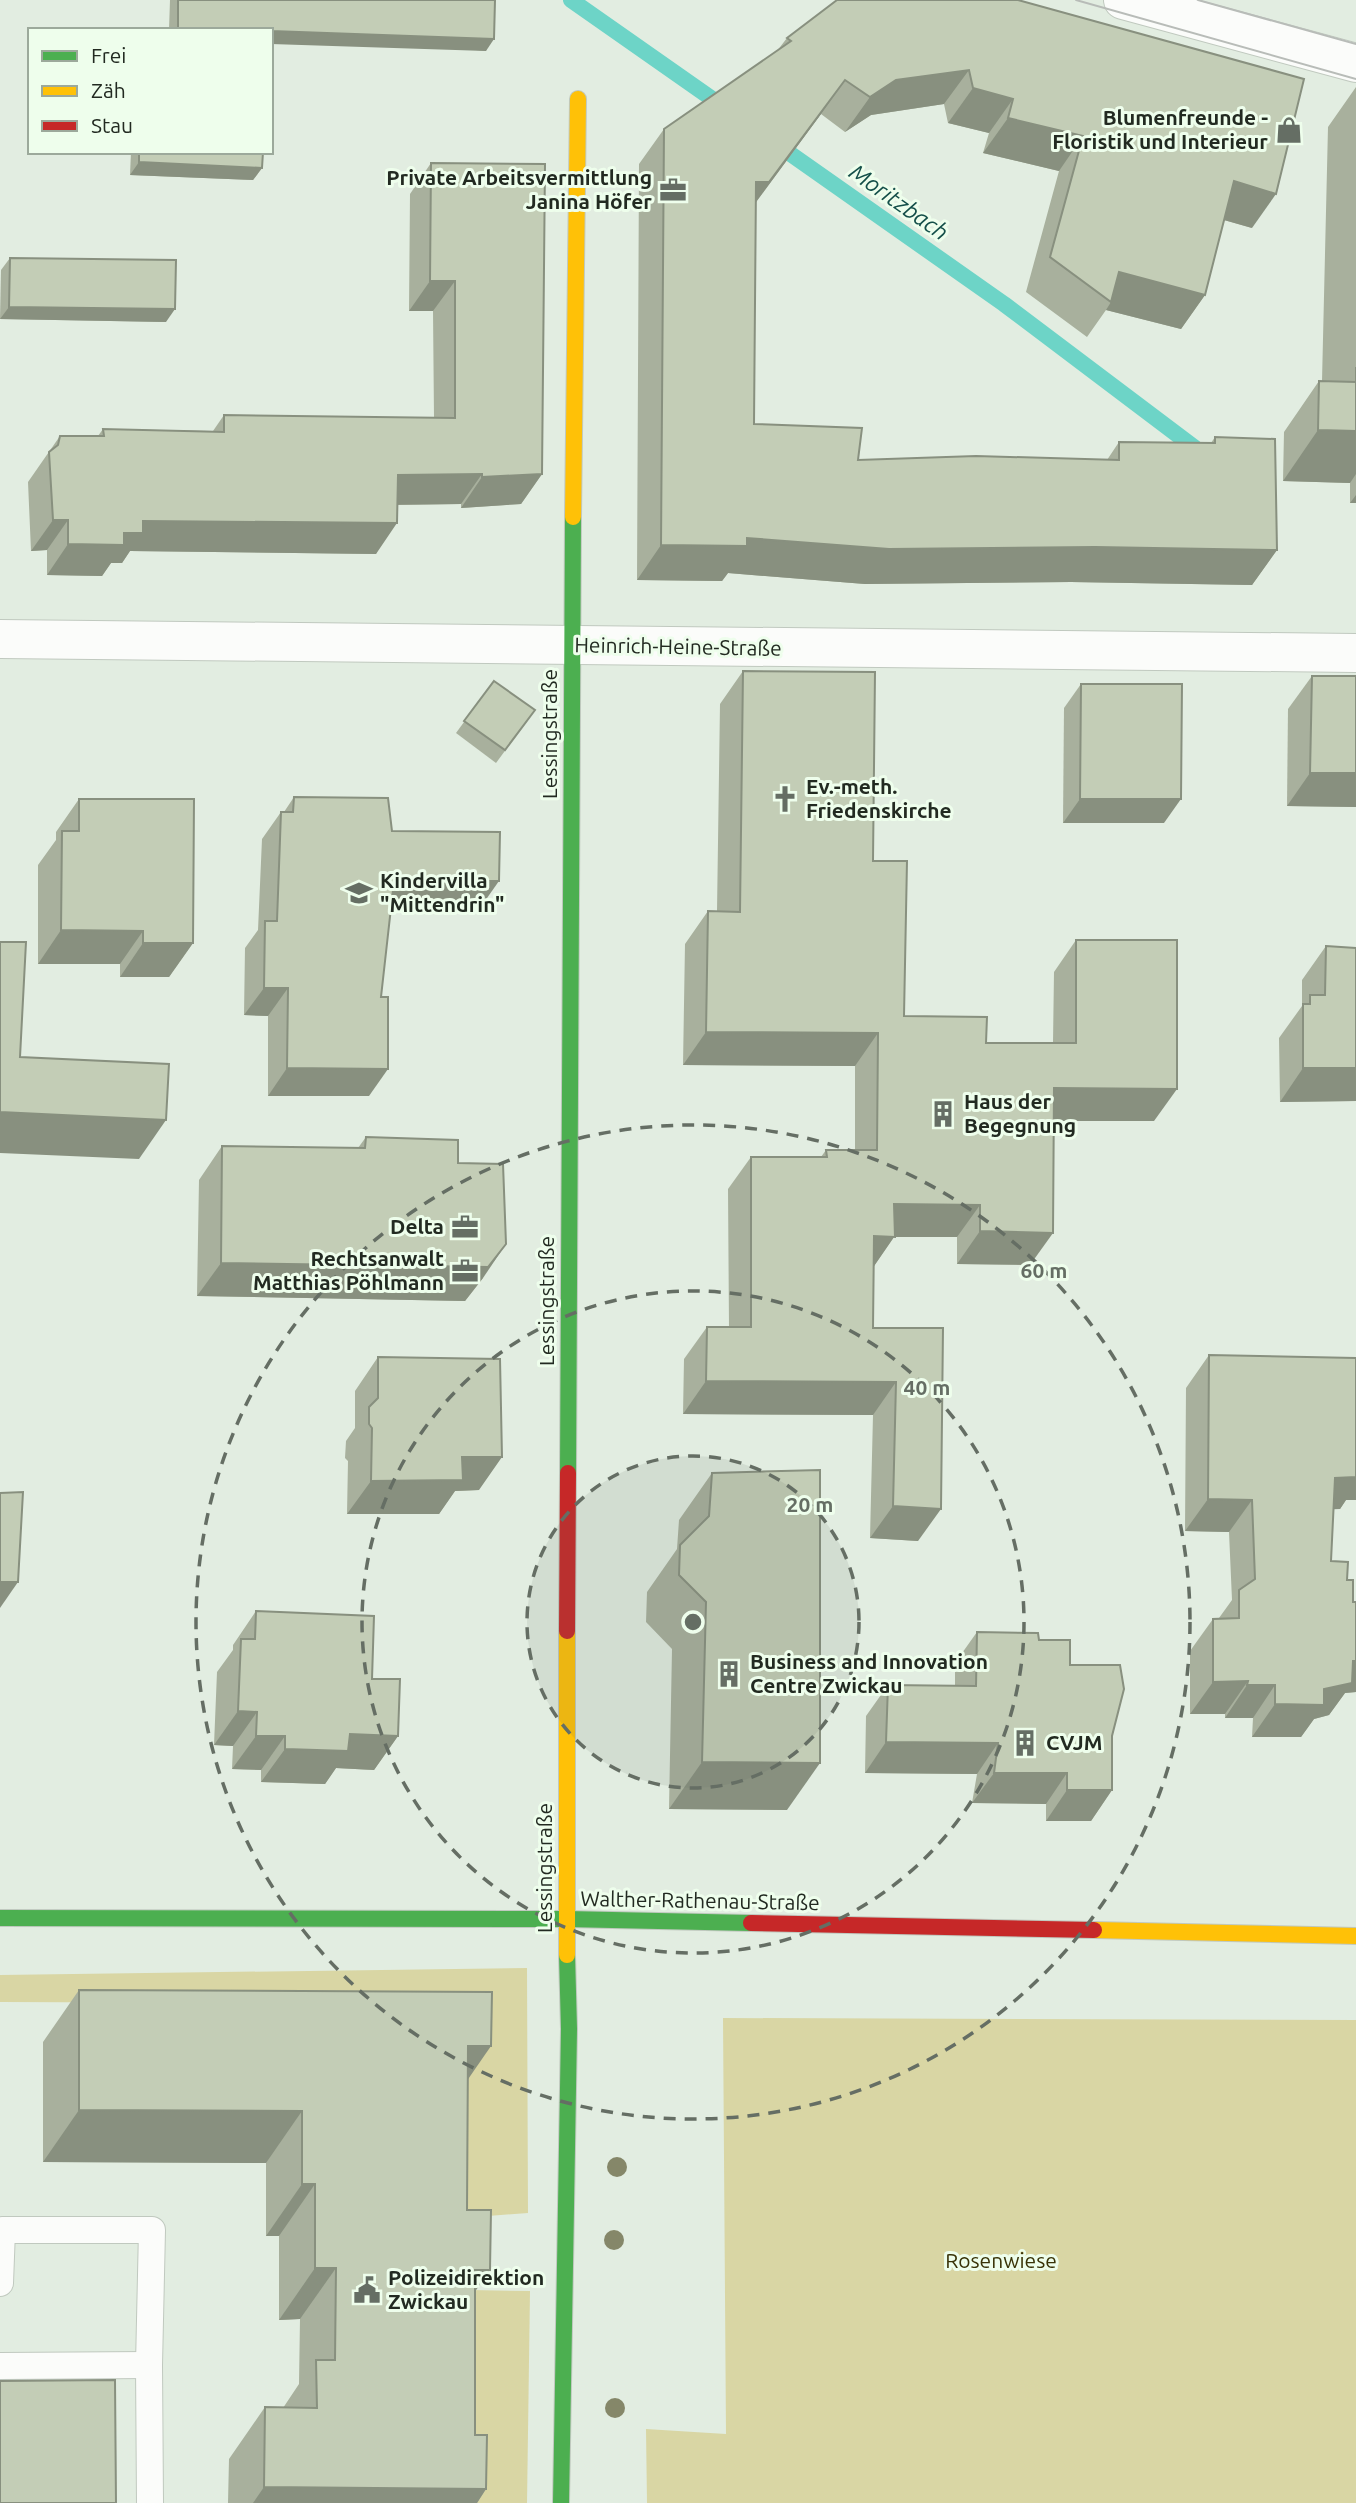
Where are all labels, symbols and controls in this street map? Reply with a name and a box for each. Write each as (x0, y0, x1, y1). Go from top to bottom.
legend (28, 28, 273, 154)
text: Frei (91, 43, 126, 67)
text: Zäh (91, 78, 126, 102)
place label: Blumenfreunde - Floristik und Interieur (1052, 105, 1268, 153)
text: Stau (91, 113, 133, 137)
shop icon: Blumenfreunde - Floristik und Interieur (1274, 115, 1304, 145)
water label: Moritzbach (845, 158, 953, 245)
place label: Private Arbeitsvermittlung Janina Höfer (386, 165, 652, 213)
office icon: Private Arbeitsvermittlung Janina Höfer (658, 175, 688, 205)
street label: Heinrich-Heine-Straße (574, 632, 782, 660)
street label: Lessingstraße (537, 669, 561, 799)
place label: Ev.-meth. Friedenskirche (806, 774, 952, 822)
church icon: Ev.-meth. Friedenskirche (770, 784, 800, 814)
place label: Kindervilla "Mittendrin" (380, 868, 505, 916)
school or university icon: Kindervilla "Mittendrin" (344, 878, 374, 908)
place label: Haus der Begegnung (964, 1089, 1076, 1137)
building icon: Haus der Begegnung (928, 1099, 958, 1129)
office icon: Delta (450, 1212, 480, 1242)
place label: Delta (390, 1214, 444, 1238)
street label: Lessingstraße (534, 1236, 558, 1366)
place label: Rechtsanwalt Matthias Pöhlmann (253, 1246, 444, 1294)
office icon: Rechtsanwalt Matthias Pöhlmann (450, 1256, 480, 1286)
text: 60 m (1021, 1258, 1067, 1282)
text: 40 m (904, 1375, 950, 1399)
text: 20 m (787, 1492, 833, 1516)
centre of rings (681, 1610, 705, 1634)
place label: Business and Innovation Centre Zwickau (750, 1649, 988, 1697)
building icon: Business and Innovation Centre Zwickau (714, 1659, 744, 1689)
building icon: CVJM (1010, 1728, 1040, 1758)
place label: CVJM (1046, 1730, 1102, 1754)
street label: Lessingstraße (532, 1803, 556, 1933)
street label: Walther-Rathenau-Straße (580, 1886, 820, 1914)
park label: Rosenwiese (945, 2248, 1057, 2272)
place label: Polizeidirektion Zwickau (388, 2265, 544, 2313)
public building icon: Polizeidirektion Zwickau (352, 2275, 382, 2305)

